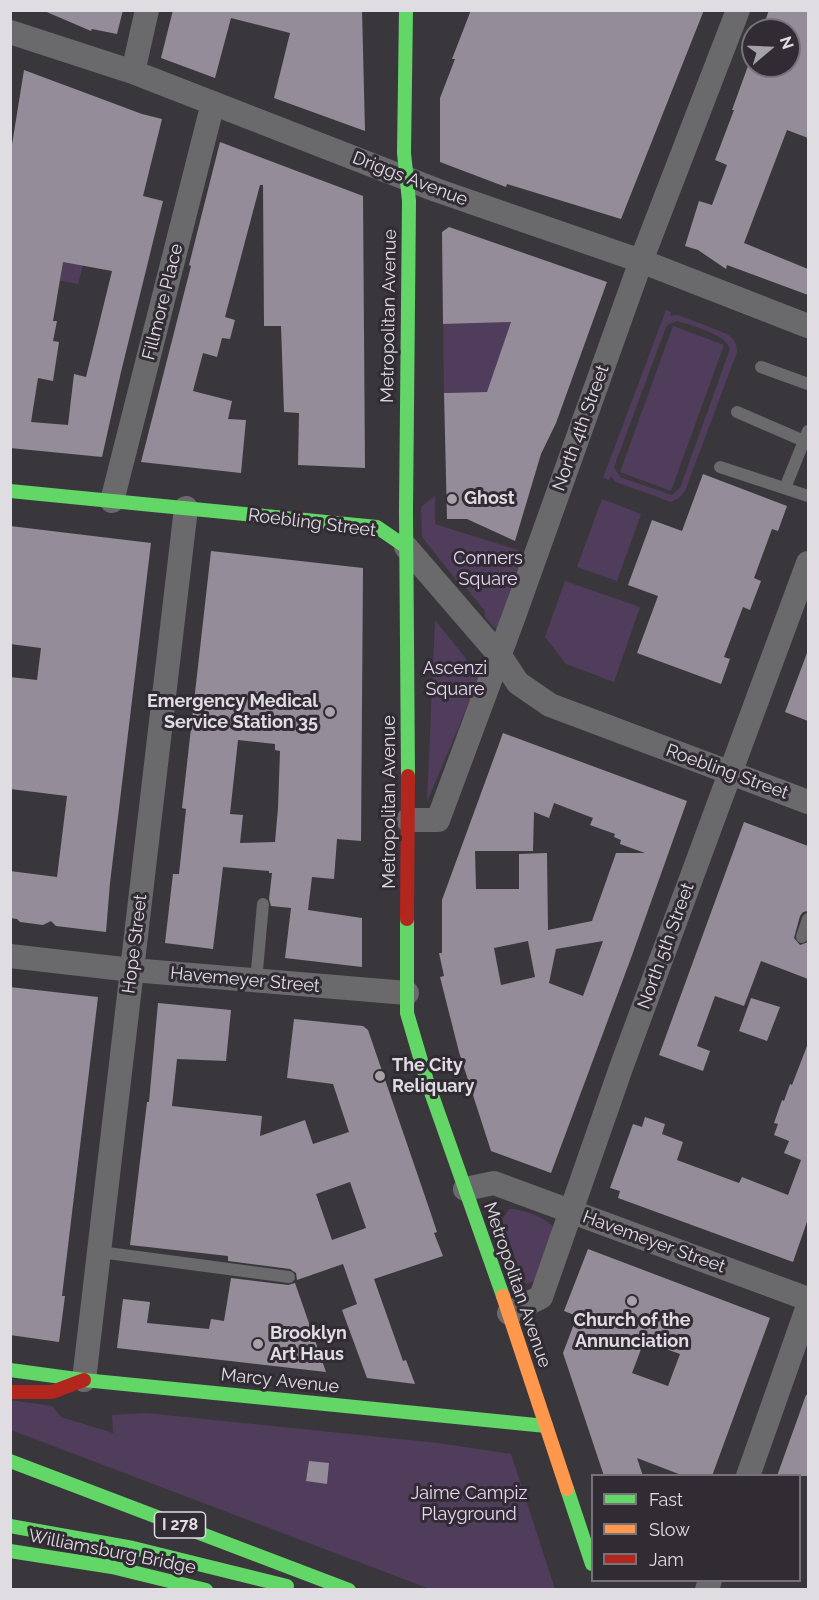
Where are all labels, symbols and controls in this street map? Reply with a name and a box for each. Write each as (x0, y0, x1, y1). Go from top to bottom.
north arrow (741, 18, 801, 78)
text: N (776, 34, 798, 51)
street label: Driggs Avenue (349, 147, 471, 211)
street label: Metropolitan Avenue (377, 229, 401, 403)
street label: Fillmore Place (138, 242, 188, 362)
street label: North 4th Street (548, 362, 614, 494)
place label: Ghost (464, 488, 515, 510)
marker: Ghost (445, 492, 459, 506)
street label: Roebling Street (247, 504, 377, 542)
park label: Conners Square (453, 548, 523, 590)
park label: Ascenzi Square (423, 658, 487, 700)
place label: Emergency Medical Service Station 35 (147, 691, 318, 734)
marker: Emergency Medical Service Station 35 (323, 705, 337, 719)
street label: Metropolitan Avenue (379, 715, 401, 889)
street label: Roebling Street (663, 740, 791, 804)
street label: North 5th Street (633, 880, 699, 1012)
street label: Hope Street (118, 893, 152, 995)
street label: Havemeyer Street (169, 963, 321, 997)
place label: The City Reliquary (392, 1055, 474, 1098)
marker: The City Reliquary (373, 1069, 387, 1083)
street label: Metropolitan Avenue (479, 1199, 555, 1371)
street label: Havemeyer Street (580, 1206, 728, 1278)
marker: Church of the Annunciation (625, 1294, 639, 1308)
place label: Church of the Annunciation (574, 1310, 690, 1352)
place label: Brooklyn Art Haus (270, 1323, 347, 1366)
marker: Brooklyn Art Haus (251, 1337, 265, 1351)
street label: Marcy Avenue (220, 1364, 340, 1398)
legend (591, 1474, 801, 1582)
park label: Jaime Campiz Playground (411, 1483, 527, 1526)
text: Fast (649, 1489, 683, 1510)
road number: I 278 (154, 1512, 206, 1538)
text: Slow (649, 1519, 690, 1540)
street label: Williamsburg Bridge (26, 1525, 198, 1579)
text: Jam (649, 1549, 684, 1570)

